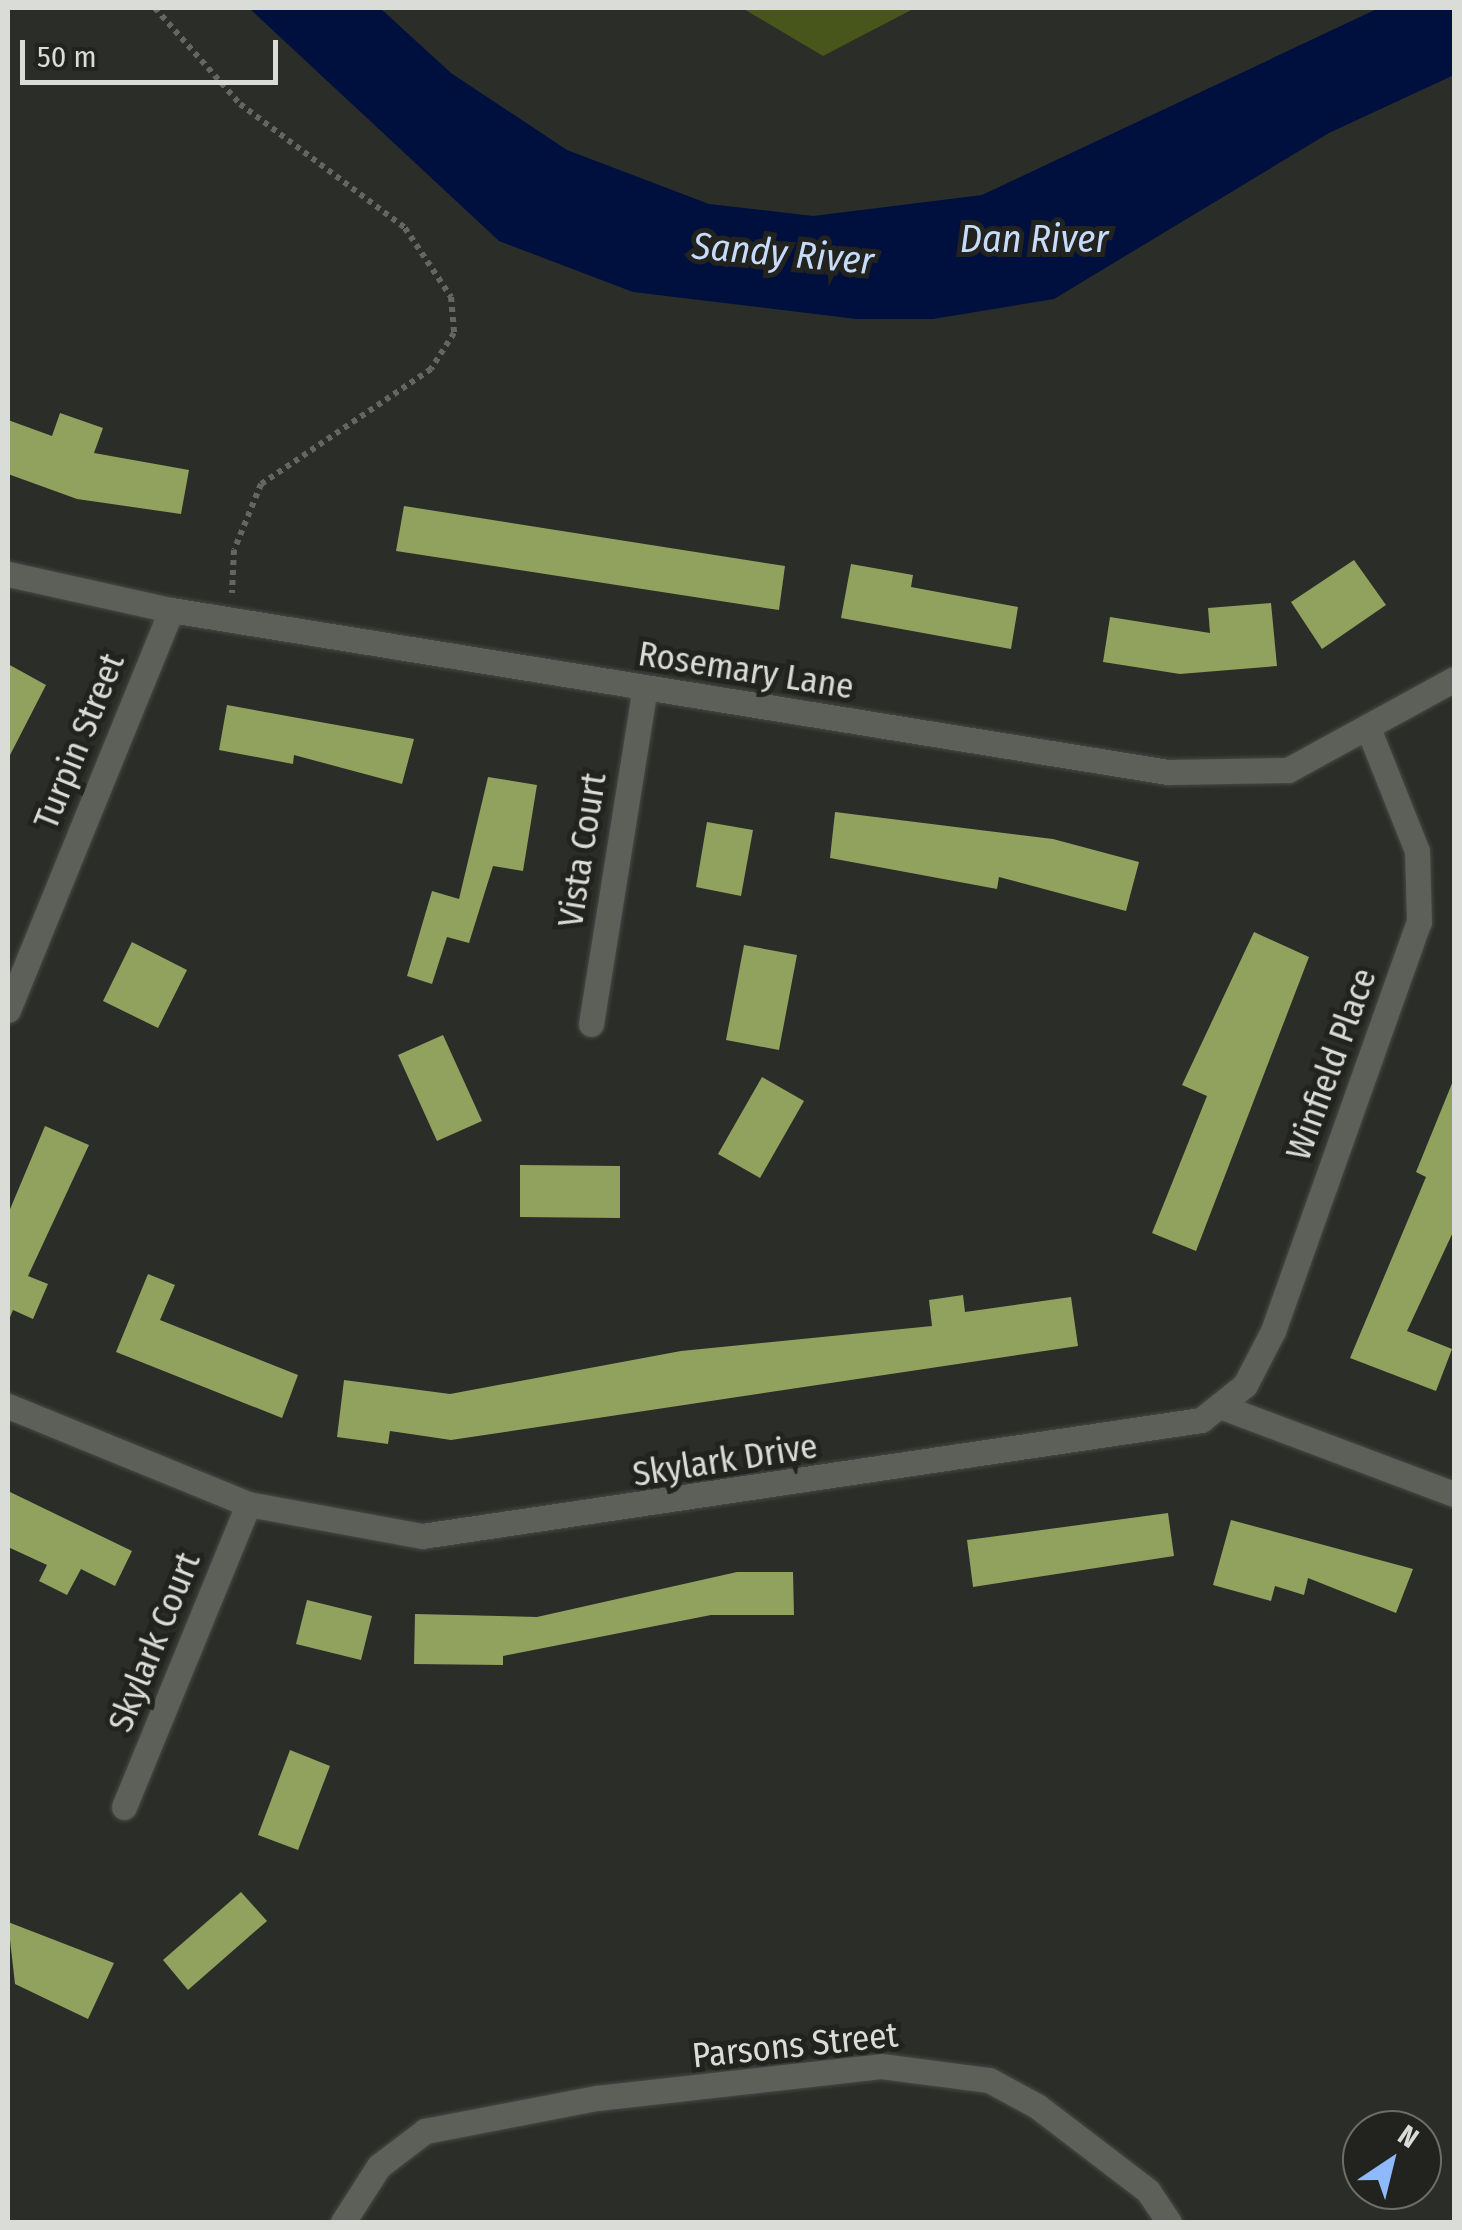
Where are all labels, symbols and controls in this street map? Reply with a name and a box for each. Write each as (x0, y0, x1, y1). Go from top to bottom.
scale bar (25, 20, 282, 82)
text: 50 m (37, 39, 97, 75)
water label: Dan River (960, 217, 1108, 263)
water label: Sandy River (690, 223, 876, 285)
street label: Rosemary Lane (635, 632, 857, 708)
street label: Turpin Street (25, 647, 133, 835)
street label: Vista Court (549, 770, 615, 930)
street label: Winfield Place (1277, 962, 1385, 1166)
street label: Skylark Drive (630, 1425, 820, 1495)
street label: Skylark Court (99, 1546, 209, 1738)
street label: Parsons Street (690, 2013, 900, 2077)
north arrow (1342, 2110, 1442, 2210)
text: N (1392, 2118, 1425, 2155)

